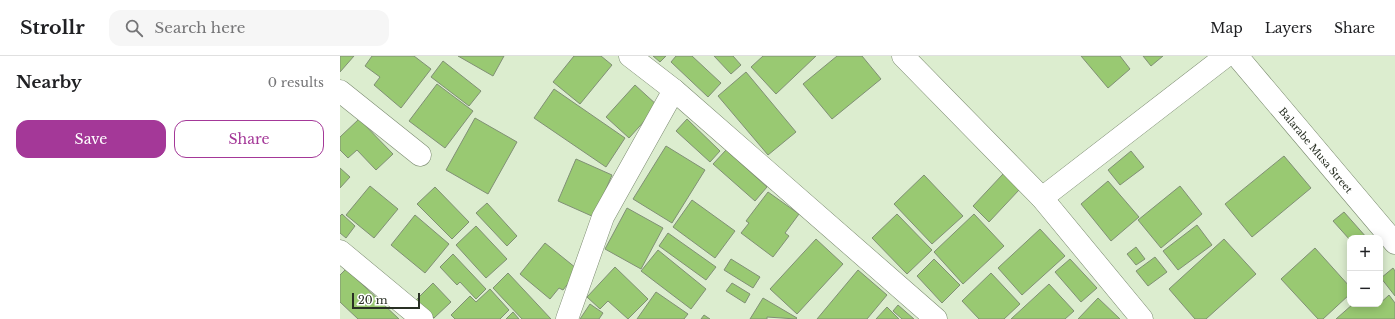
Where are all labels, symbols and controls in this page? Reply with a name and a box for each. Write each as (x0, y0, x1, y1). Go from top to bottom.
search box (109, 10, 389, 46)
text: Strollr (20, 16, 85, 39)
icon: search (123, 17, 145, 39)
text: Search here (155, 18, 245, 37)
text: Map (1210, 19, 1243, 37)
text: Layers (1265, 19, 1312, 37)
text: Share (1334, 19, 1375, 37)
text: Nearby (16, 72, 82, 93)
text: 0 results (268, 74, 324, 91)
street label: Balarabe Musa Street (1276, 105, 1355, 196)
button: Save (16, 120, 166, 158)
button: Share (174, 120, 324, 158)
map controls (1347, 235, 1383, 307)
button: + (1347, 235, 1383, 271)
button: − (1347, 271, 1383, 307)
scale bar (352, 291, 420, 310)
text: 20 m (358, 293, 388, 307)

